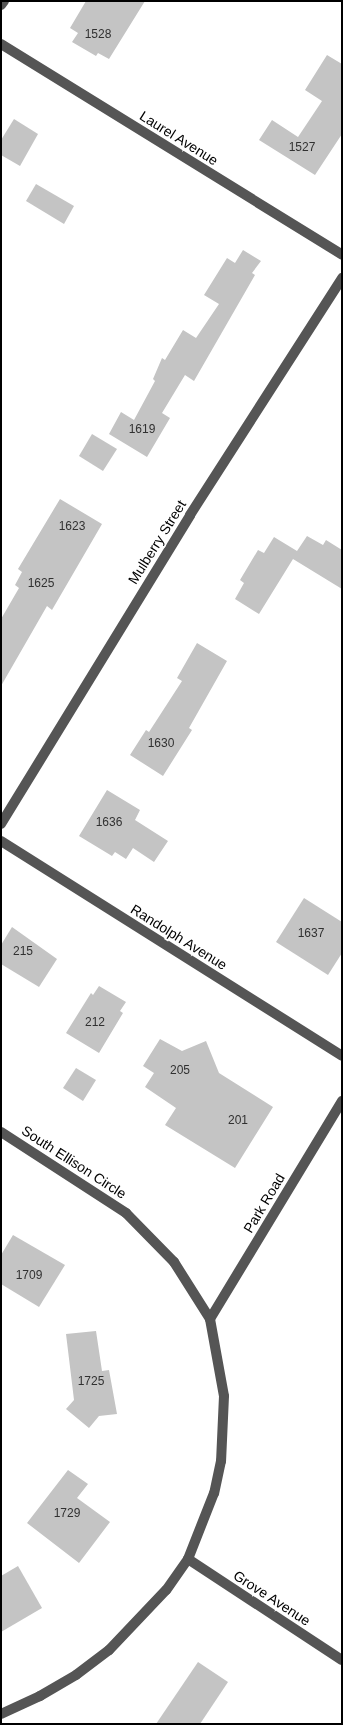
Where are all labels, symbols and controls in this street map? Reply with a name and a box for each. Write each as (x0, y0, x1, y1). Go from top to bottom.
house number: 1528 (85, 28, 111, 42)
street label: Laurel Avenue (136, 107, 222, 169)
house number: 1527 (289, 141, 315, 155)
house number: 1619 (129, 423, 155, 437)
street label: Mulberry Street (125, 497, 189, 587)
house number: 1623 (59, 520, 85, 534)
house number: 1625 (28, 577, 54, 591)
house number: 1630 (148, 737, 174, 751)
house number: 1636 (96, 816, 122, 830)
street label: Randolph Avenue (127, 900, 231, 974)
house number: 1637 (298, 927, 324, 941)
house number: 215 (13, 945, 33, 959)
house number: 212 (85, 1016, 105, 1030)
house number: 205 (170, 1064, 190, 1078)
house number: 201 (228, 1114, 248, 1128)
street label: South Ellison Circle (19, 1122, 129, 1202)
street label: Park Road (240, 1170, 288, 1236)
house number: 1709 (16, 1269, 42, 1283)
house number: 1725 (78, 1375, 104, 1389)
house number: 1729 (54, 1507, 80, 1521)
street label: Grove Avenue (230, 1567, 314, 1629)

